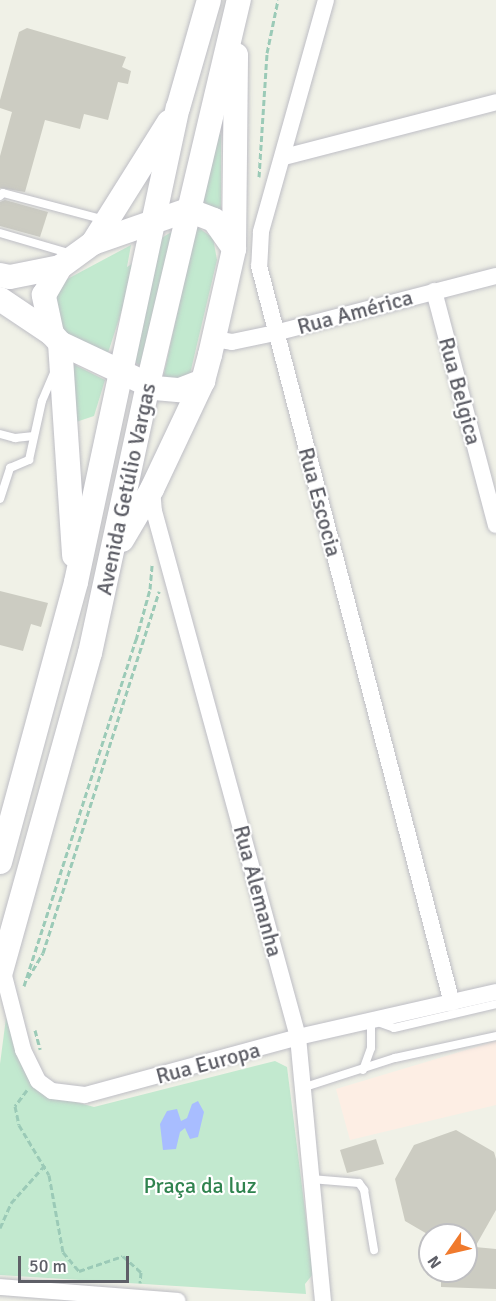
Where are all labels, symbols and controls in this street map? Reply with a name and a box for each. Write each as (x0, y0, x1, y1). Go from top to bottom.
street label: Rua América (294, 284, 416, 340)
street label: Rua Belgica (433, 334, 487, 448)
street label: Avenida Getúlio Vargas (91, 381, 161, 597)
street label: Rua Escocia (293, 444, 347, 560)
street label: Rua Alemanha (228, 822, 288, 960)
street label: Rua Europa (153, 1036, 263, 1090)
park label: Praça da luz (143, 1173, 257, 1199)
north arrow (418, 1223, 478, 1283)
scale bar (21, 1244, 132, 1282)
text: N (423, 1252, 446, 1272)
text: 50 m (29, 1255, 67, 1277)

